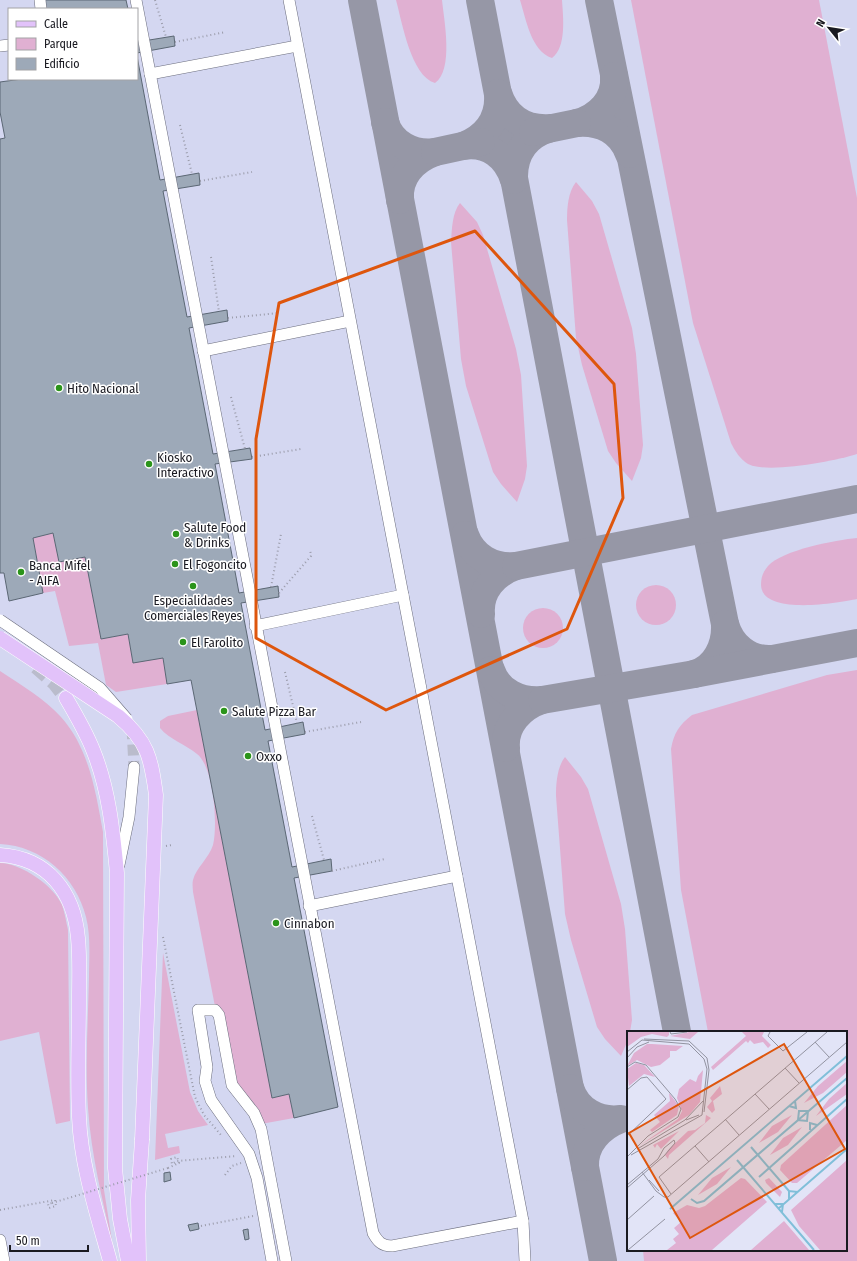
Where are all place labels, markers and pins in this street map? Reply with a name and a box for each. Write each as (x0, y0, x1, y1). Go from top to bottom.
place label: Hito Nacional (67, 381, 139, 396)
marker: Hito Nacional (54, 383, 64, 393)
place label: Kiosko Interactivo (157, 450, 214, 480)
marker: Kiosko Interactivo (144, 459, 154, 469)
place label: Salute Food & Drinks (184, 520, 246, 550)
marker: Salute Food & Drinks (171, 529, 181, 539)
place label: El Fogoncito (183, 557, 247, 572)
place label: Banca Mifel - AIFA (29, 558, 91, 588)
marker: El Fogoncito (170, 559, 180, 569)
marker: Banca Mifel - AIFA (16, 567, 26, 577)
marker: Especialidades Comerciales Reyes (188, 581, 198, 591)
place label: Especialidades Comerciales Reyes (144, 593, 243, 623)
place label: El Farolito (191, 635, 244, 650)
marker: El Farolito (178, 637, 188, 647)
place label: Salute Pizza Bar (232, 704, 317, 719)
marker: Salute Pizza Bar (219, 706, 229, 716)
place label: Oxxo (256, 749, 282, 764)
marker: Oxxo (243, 751, 253, 761)
place label: Cinnabon (284, 916, 335, 931)
marker: Cinnabon (271, 918, 281, 928)

